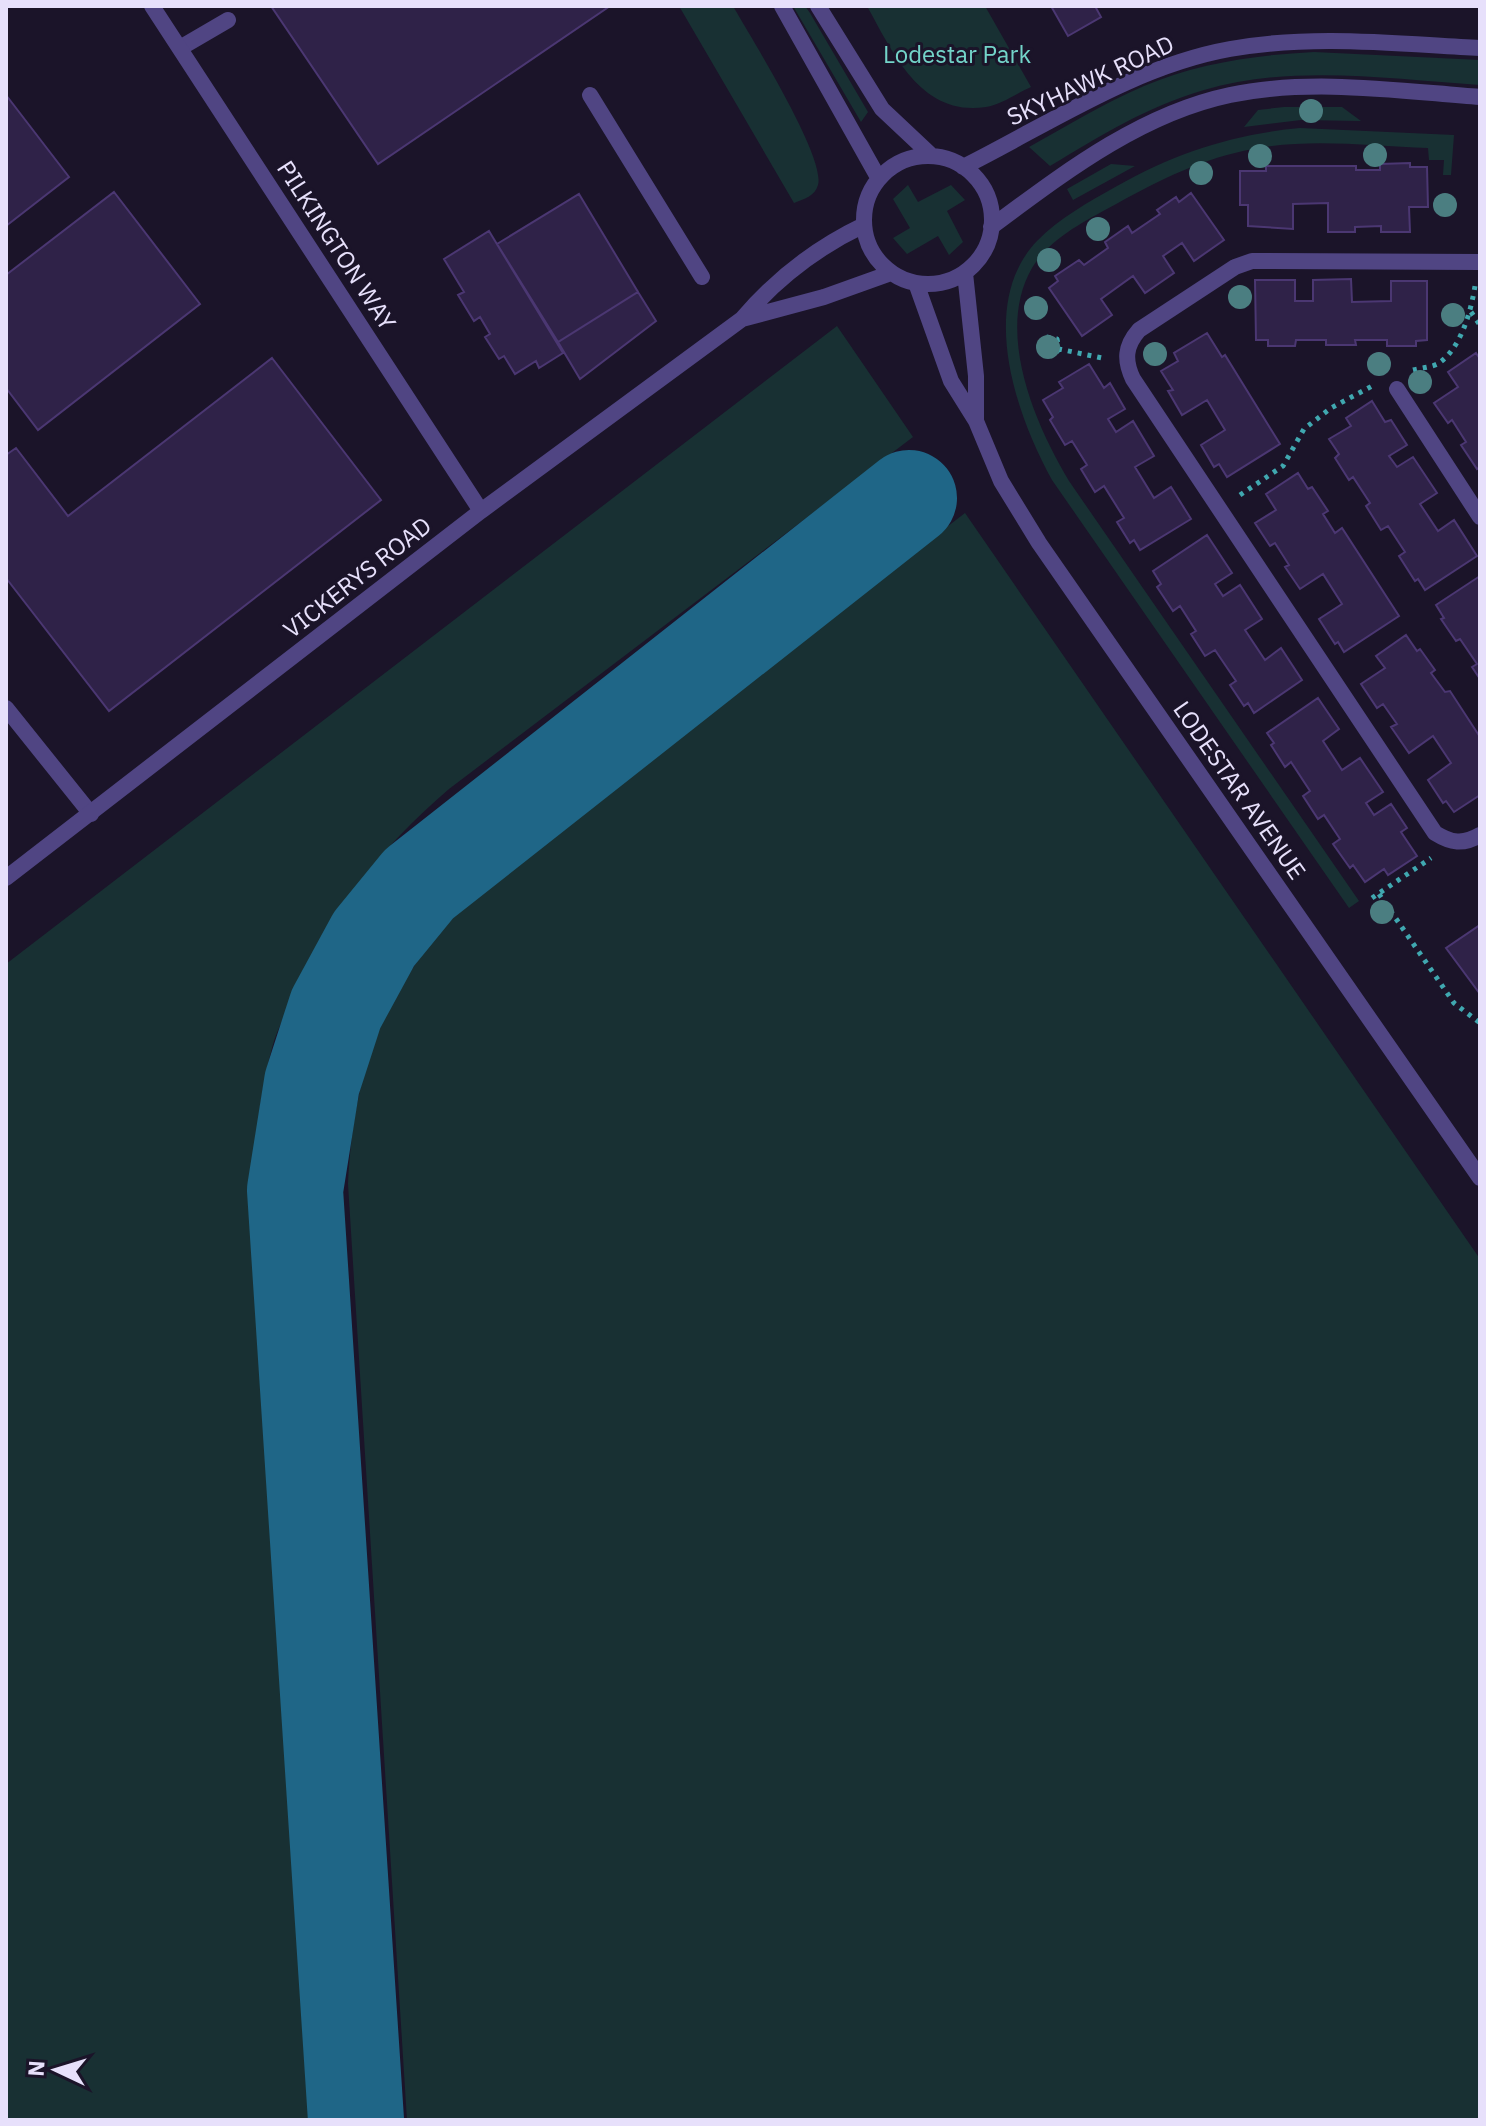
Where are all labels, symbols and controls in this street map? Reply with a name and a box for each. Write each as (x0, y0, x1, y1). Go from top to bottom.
street label: SKYHAWK ROAD (1001, 27, 1179, 133)
park label: Lodestar Park (883, 38, 1031, 70)
street label: PILKINGTON WAY (270, 154, 404, 336)
street label: VICKERYS ROAD (276, 509, 438, 645)
street label: LODESTAR AVENUE (1166, 694, 1314, 886)
north arrow (16, 2030, 96, 2110)
text: N (21, 2060, 51, 2078)

